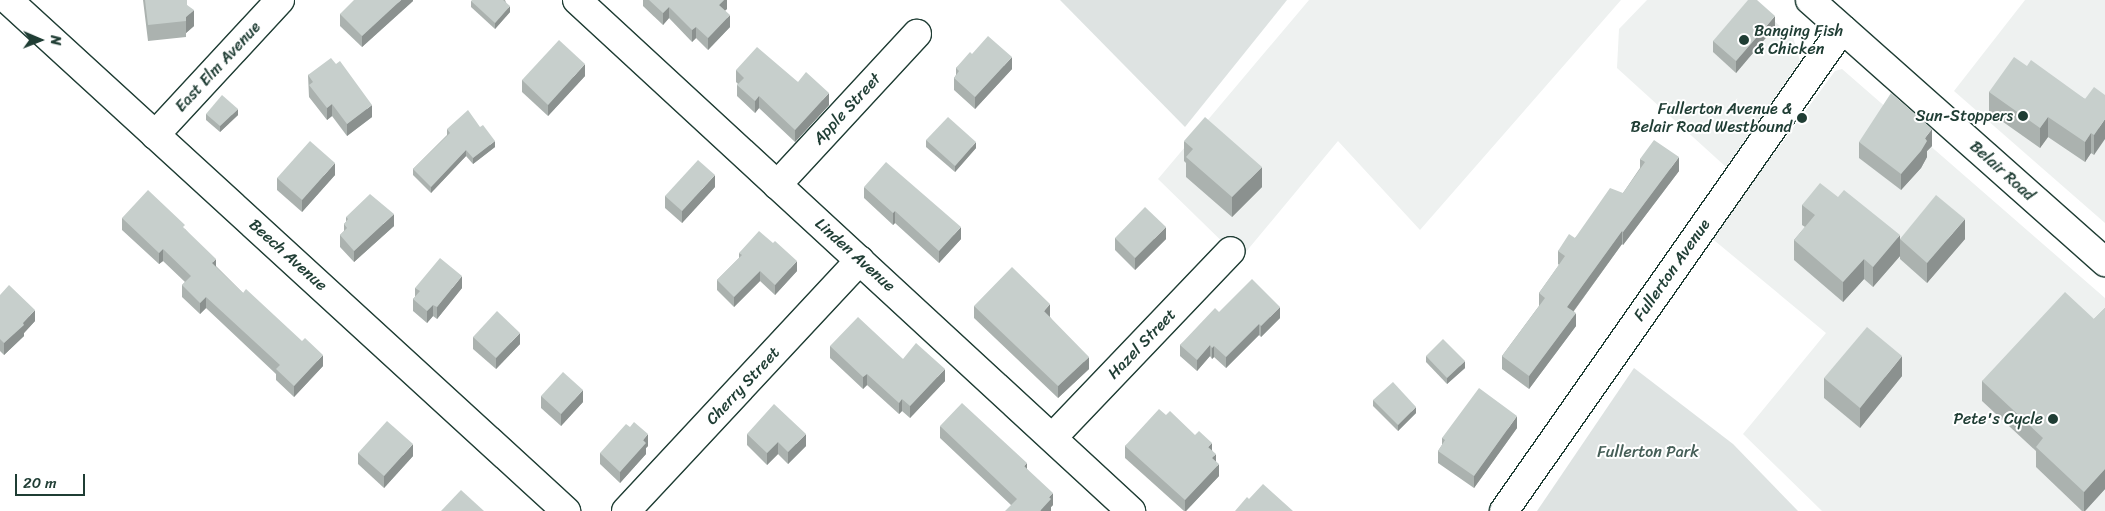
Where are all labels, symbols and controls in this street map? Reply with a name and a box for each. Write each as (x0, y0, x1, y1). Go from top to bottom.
north arrow (15, 15, 65, 65)
street label: East Elm Avenue (171, 18, 265, 116)
place label: Banging Fish & Chicken (1754, 21, 1843, 59)
marker: Banging Fish & Chicken (1738, 34, 1750, 46)
text: N (43, 35, 68, 45)
street label: Apple Street (809, 69, 885, 149)
place label: Fullerton Avenue & Belair Road Westbound (1630, 99, 1792, 137)
place label: Sun-Stoppers (1915, 106, 2013, 126)
marker: Sun-Stoppers (2017, 110, 2029, 122)
marker: Fullerton Avenue & Belair Road Westbound (1796, 112, 1808, 124)
street label: Belair Road (1966, 137, 2038, 205)
street label: Linden Avenue (811, 214, 899, 296)
street label: Beech Avenue (245, 215, 331, 295)
street label: Fullerton Avenue (1630, 215, 1714, 325)
street label: Hazel Street (1104, 305, 1180, 383)
street label: Cherry Street (702, 343, 784, 429)
place label: Pete's Cycle (1953, 409, 2043, 429)
marker: Pete's Cycle (2047, 413, 2059, 425)
park label: Fullerton Park (1597, 442, 1699, 462)
scale bar (18, 464, 88, 496)
text: 20 m (23, 470, 57, 496)

